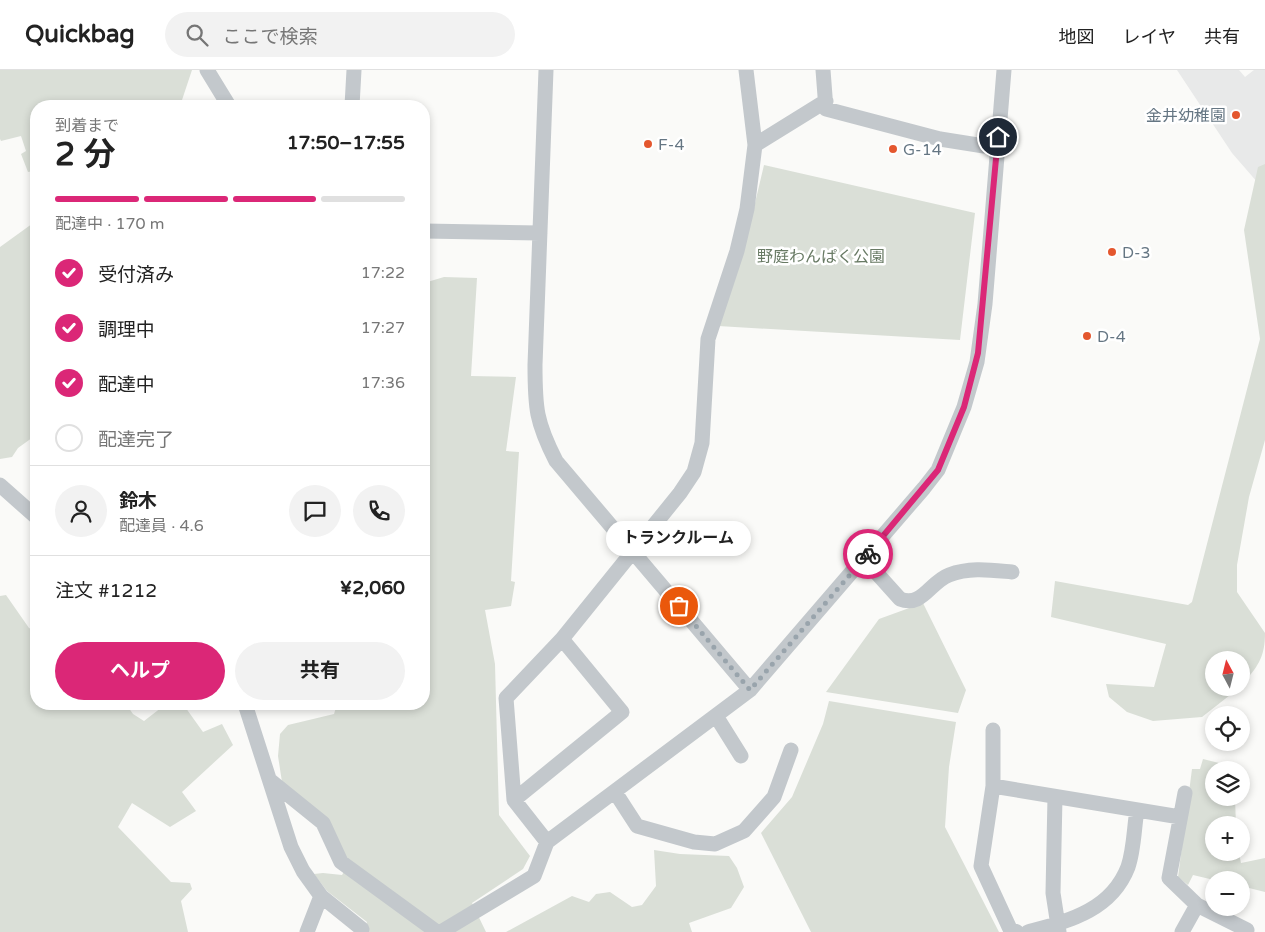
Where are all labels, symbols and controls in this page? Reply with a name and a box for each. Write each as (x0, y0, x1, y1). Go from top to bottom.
search box (165, 12, 515, 57)
text: Quickbag (25, 20, 135, 49)
icon: search (183, 21, 211, 49)
text: ここで検索 (223, 26, 318, 48)
text: 地図 (1059, 26, 1095, 48)
text: レイヤ (1123, 26, 1176, 48)
text: 共有 (1204, 26, 1240, 48)
place label: 金井幼稚園 (1146, 106, 1226, 126)
marker: 金井幼稚園 (1230, 109, 1242, 121)
text: 到着まで (55, 116, 119, 136)
pin (977, 116, 1019, 158)
icon: home (984, 123, 1012, 151)
text: 17:50–17:55 (287, 132, 405, 154)
place label: F-4 (658, 135, 684, 155)
text: 2 分 (55, 136, 115, 174)
marker: F-4 (642, 138, 654, 150)
place label: G-14 (903, 140, 942, 160)
marker: G-14 (887, 143, 899, 155)
text: 配達中 · 170 m (55, 214, 164, 234)
place label: D-3 (1122, 243, 1151, 263)
marker: D-3 (1106, 246, 1118, 258)
park label: 野庭わんぱく公園 (757, 247, 885, 267)
icon: check (55, 259, 83, 287)
text: 17:22 (361, 263, 405, 283)
text: 受付済み (98, 264, 174, 286)
icon: check (55, 314, 83, 342)
text: 17:27 (361, 318, 405, 338)
text: 調理中 (98, 319, 155, 341)
place label: D-4 (1097, 327, 1126, 347)
marker: D-4 (1081, 330, 1093, 342)
icon: check (55, 369, 83, 397)
text: 17:36 (361, 373, 405, 393)
text: 配達中 (98, 374, 155, 396)
text: 配達完了 (98, 429, 174, 451)
button: person (55, 485, 107, 537)
button: chat (289, 485, 341, 537)
button: phone (353, 485, 405, 537)
text: 鈴木 (119, 490, 157, 512)
text: 配達員 · 4.6 (119, 516, 204, 536)
callout: トランクルーム (606, 521, 752, 556)
text: トランクルーム (623, 528, 734, 548)
courier (843, 529, 893, 579)
icon: bike (854, 540, 882, 568)
text: ¥2,060 (340, 577, 405, 599)
text: 注文 #1212 (55, 580, 157, 602)
pin (658, 585, 700, 627)
icon: bag (665, 592, 693, 620)
button: ヘルプ (55, 642, 225, 700)
button: 共有 (235, 642, 405, 700)
north arrow (1205, 651, 1250, 696)
map controls (1205, 651, 1250, 916)
button: locate (1205, 706, 1250, 751)
button: layers (1205, 761, 1250, 806)
button: + (1205, 816, 1250, 861)
button: − (1205, 871, 1250, 916)

